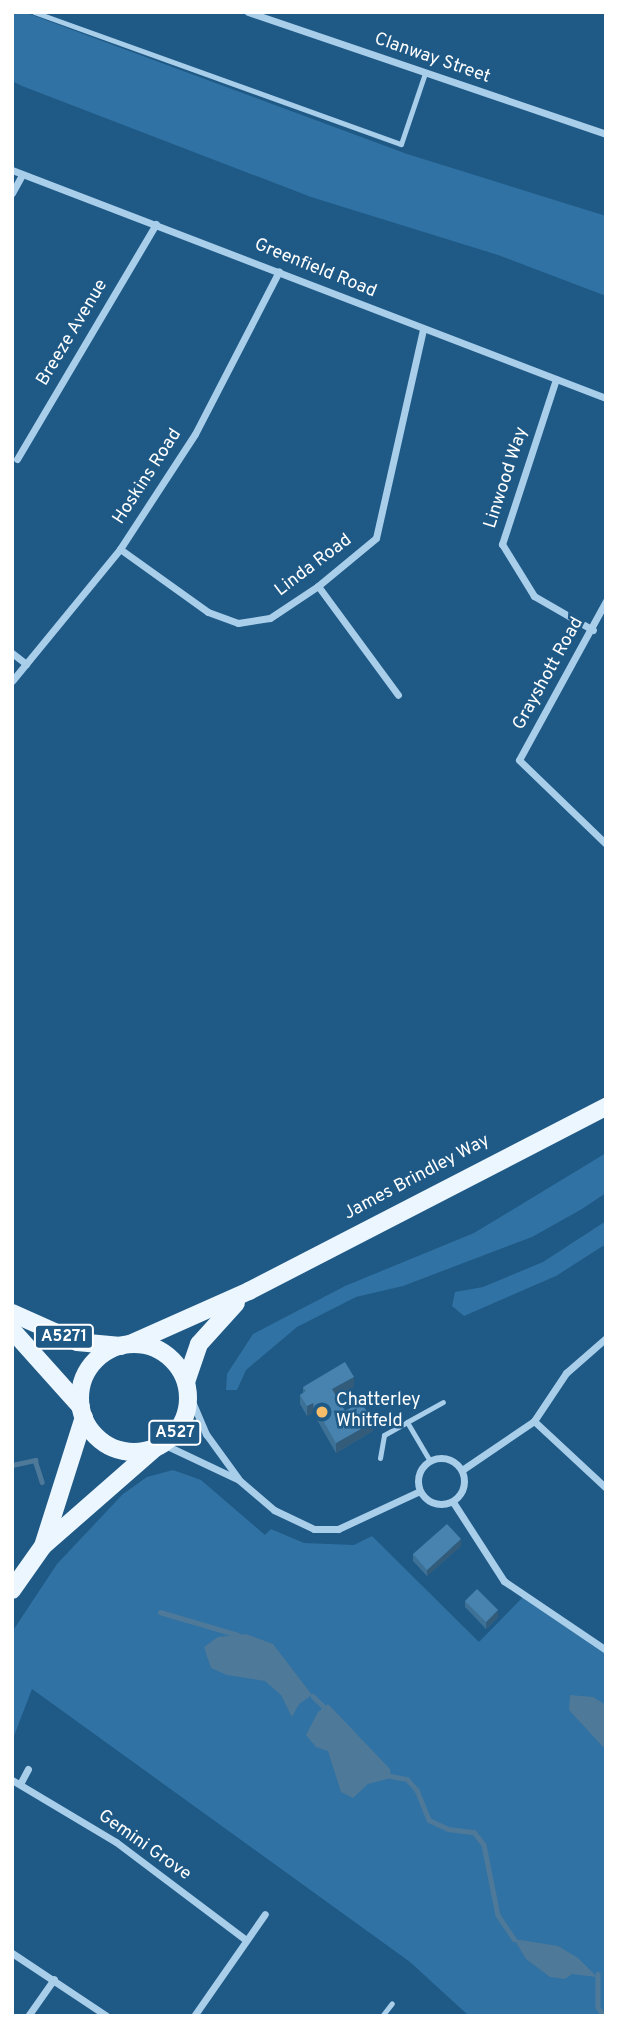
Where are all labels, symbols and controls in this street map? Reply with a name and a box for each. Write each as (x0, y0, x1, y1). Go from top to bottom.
street label: Clanway Street (371, 29, 493, 89)
street label: Greenfield Road (251, 235, 379, 303)
street label: Breeze Avenue (33, 276, 113, 390)
street label: Linwood Way (480, 424, 534, 532)
street label: Hoskins Road (109, 425, 187, 529)
street label: Linda Road (271, 530, 357, 602)
street label: Grayshott Road (509, 614, 589, 734)
street label: James Brindley Way (340, 1130, 494, 1226)
road number: A5271 (32, 1324, 96, 1350)
place label: Chatterley Whitfeld (336, 1391, 421, 1434)
marker: Chatterley Whitfeld (314, 1404, 330, 1420)
road number: A527 (147, 1420, 203, 1446)
street label: Gemini Grove (93, 1806, 195, 1886)

